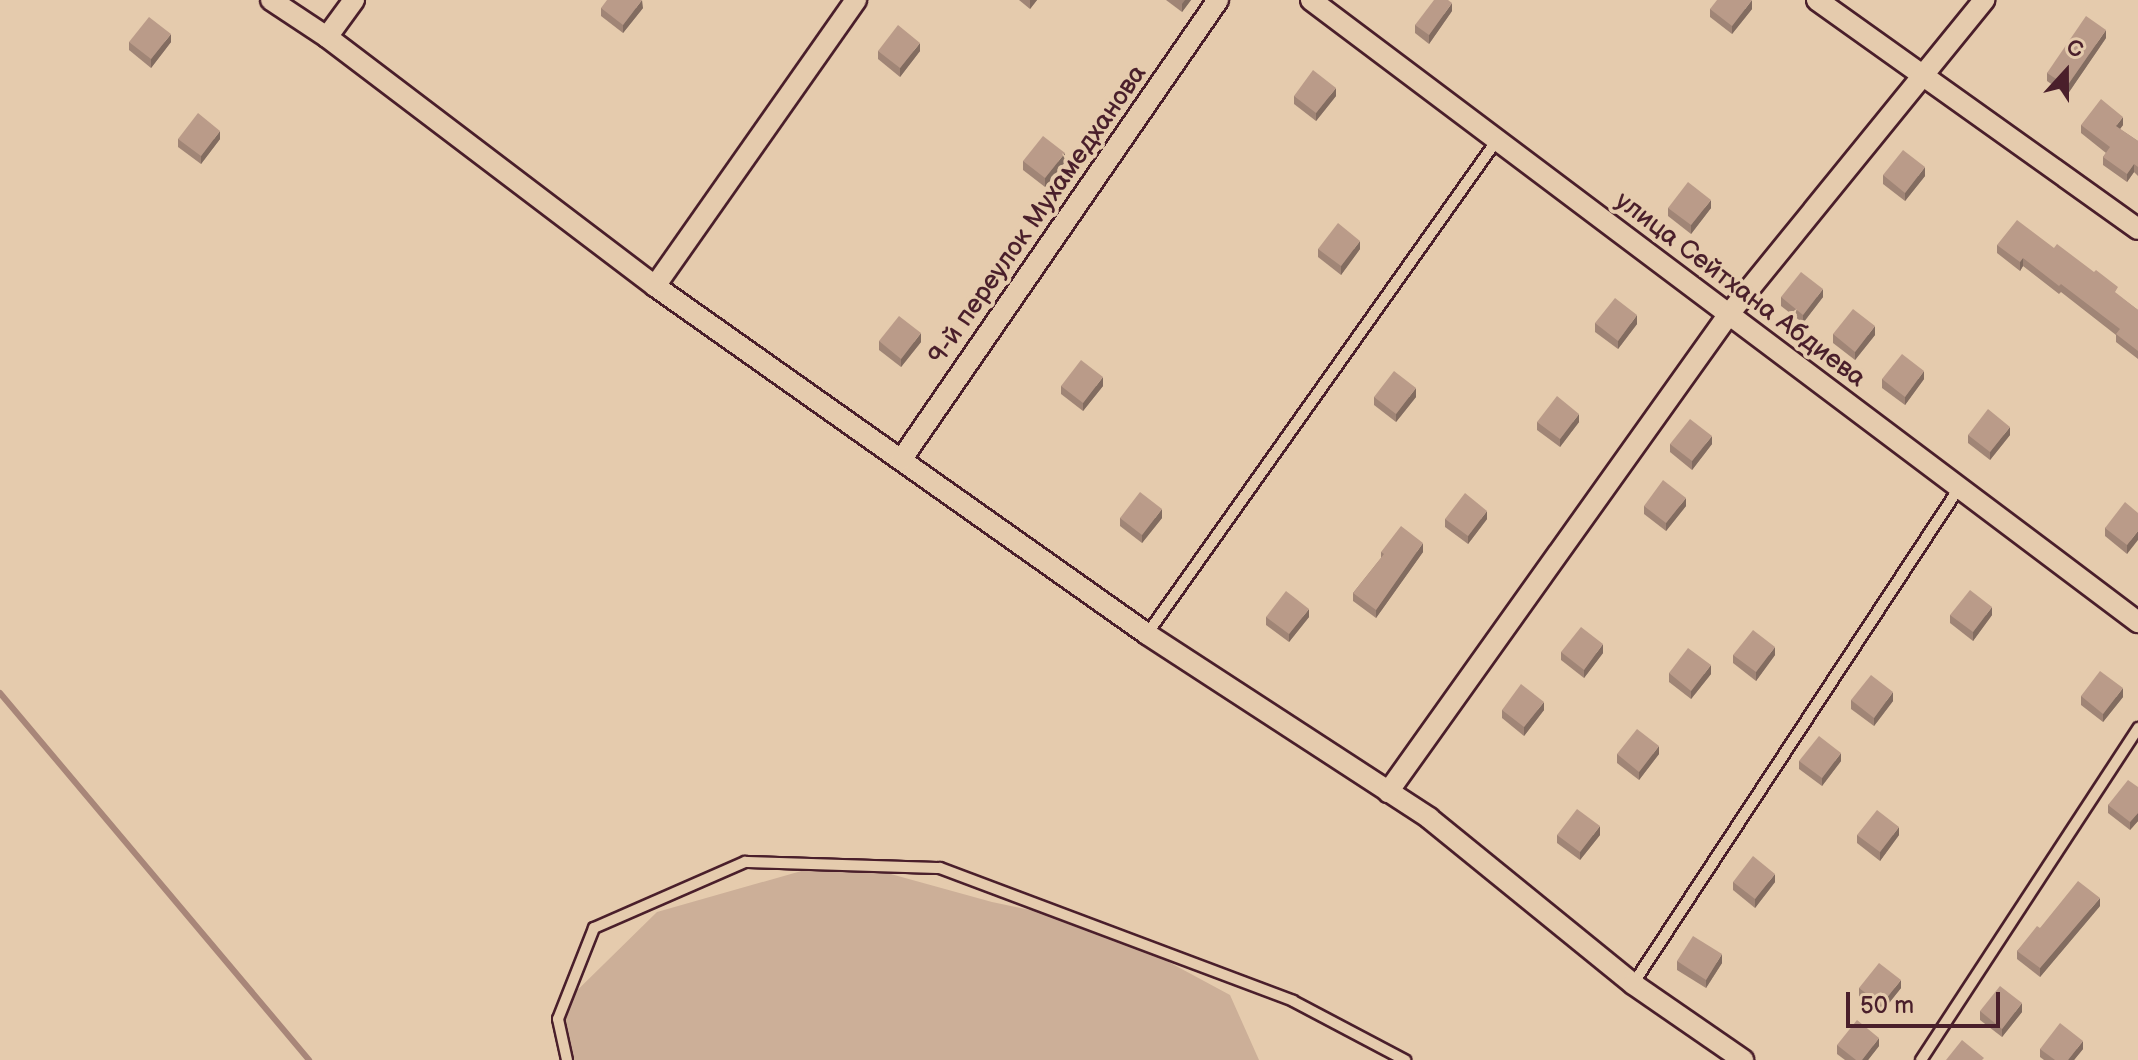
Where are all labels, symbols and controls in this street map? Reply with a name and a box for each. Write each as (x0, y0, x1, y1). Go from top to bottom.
north arrow (2026, 32, 2106, 112)
text: С (2063, 34, 2087, 64)
street label: 9-й переулок Мухамедханова (922, 59, 1154, 371)
street label: улица Сейтхана Абдиева (1609, 186, 1871, 394)
scale bar (1850, 976, 2004, 1026)
text: 50 m (1860, 991, 1914, 1020)

